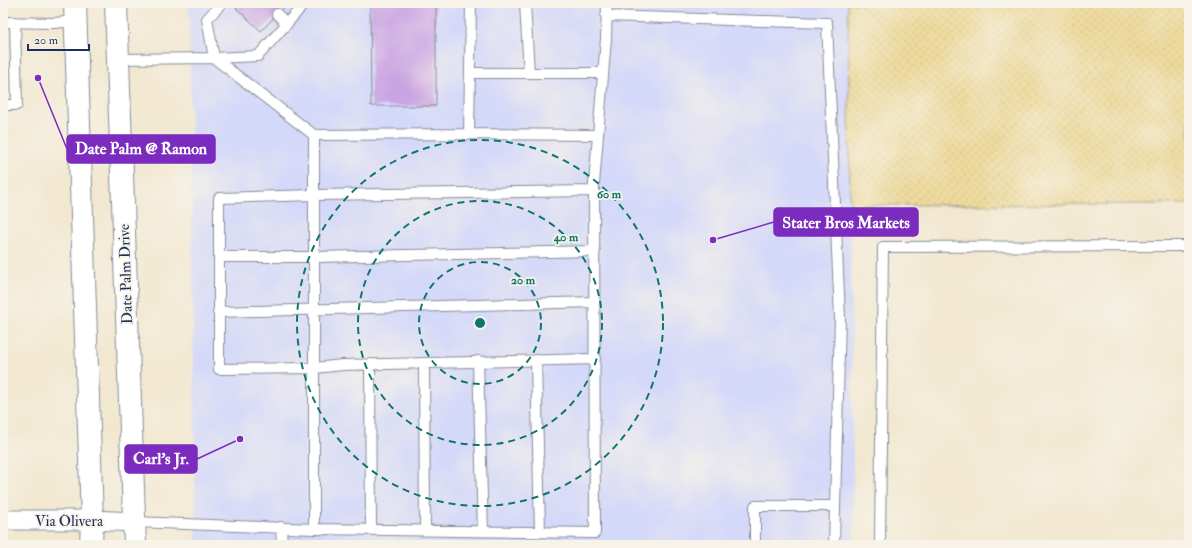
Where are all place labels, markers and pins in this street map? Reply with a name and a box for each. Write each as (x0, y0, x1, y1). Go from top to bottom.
callout: Date Palm @ Ramon (67, 135, 215, 163)
callout: Stater Bros Markets (774, 208, 918, 236)
centre of rings (473, 316, 487, 330)
callout: Carl's Jr. (125, 445, 197, 473)

